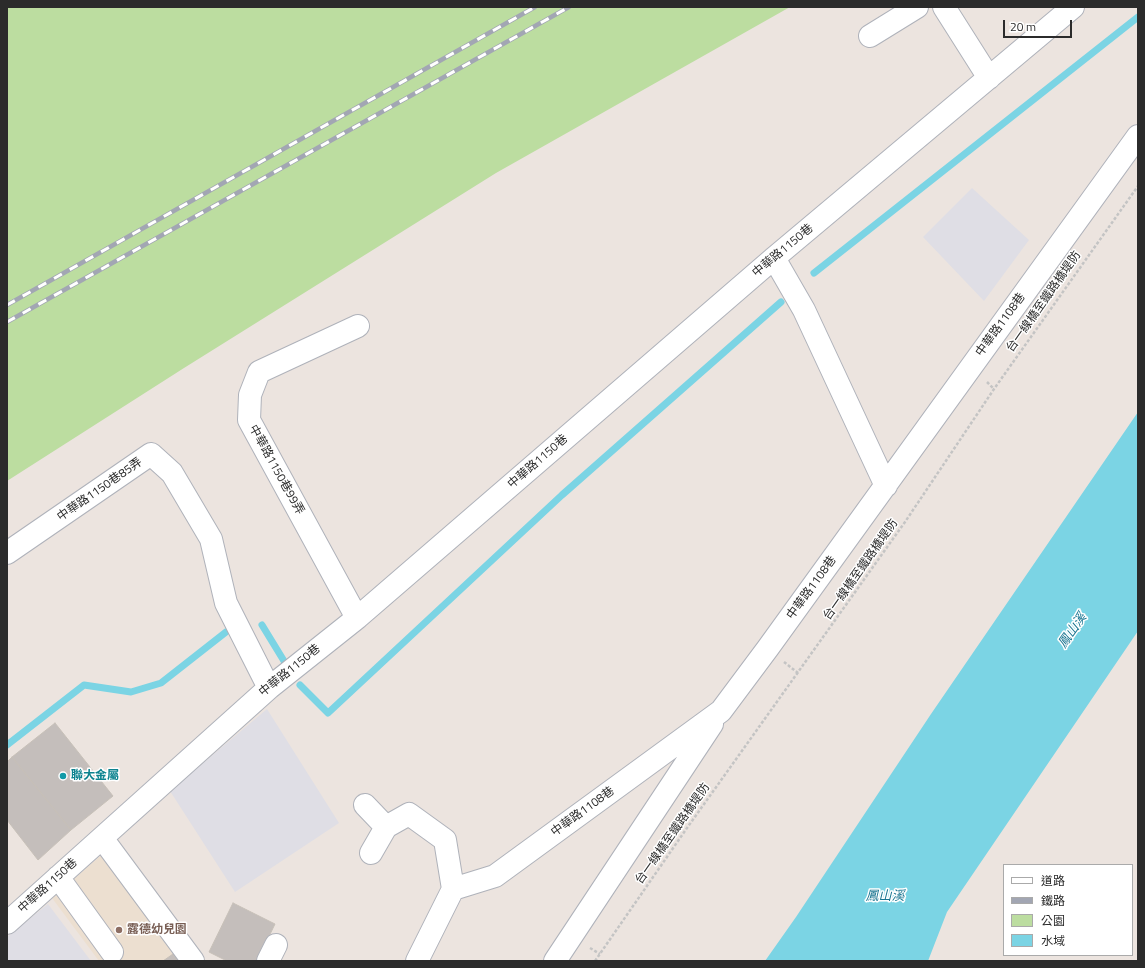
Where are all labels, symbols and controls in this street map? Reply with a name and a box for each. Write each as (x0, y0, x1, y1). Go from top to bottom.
scale bar (1005, 12, 1074, 38)
text: 20 m (1010, 17, 1036, 36)
street label: 中華路1150巷 (750, 221, 816, 281)
street label: 台一線橋至鐵路橋堤防 (1004, 249, 1084, 355)
street label: 中華路1108巷 (973, 290, 1029, 360)
street label: 中華路1150巷99弄 (245, 423, 307, 517)
street label: 中華路1150巷 (505, 432, 571, 492)
street label: 中華路1150巷85弄 (55, 455, 145, 525)
street label: 台一線橋至鐵路橋堤防 (821, 517, 901, 623)
street label: 中華路1108巷 (784, 553, 840, 623)
water label: 鳳山溪 (1055, 611, 1091, 651)
street label: 中華路1150巷 (256, 642, 324, 700)
place label: 聯大金屬 (71, 769, 119, 783)
marker: 聯大金屬 (58, 771, 68, 781)
street label: 台一線橋至鐵路橋堤防 (633, 781, 713, 887)
street label: 中華路1108巷 (548, 784, 618, 840)
street label: 中華路1150巷 (15, 856, 81, 916)
legend (1003, 864, 1133, 956)
text: 道路 (1041, 871, 1065, 890)
water label: 鳳山溪 (866, 889, 904, 905)
text: 鐵路 (1041, 891, 1065, 910)
text: 公園 (1041, 911, 1065, 930)
place label: 露德幼兒園 (127, 923, 187, 937)
marker: 露德幼兒園 (114, 925, 124, 935)
text: 水域 (1041, 931, 1065, 950)

